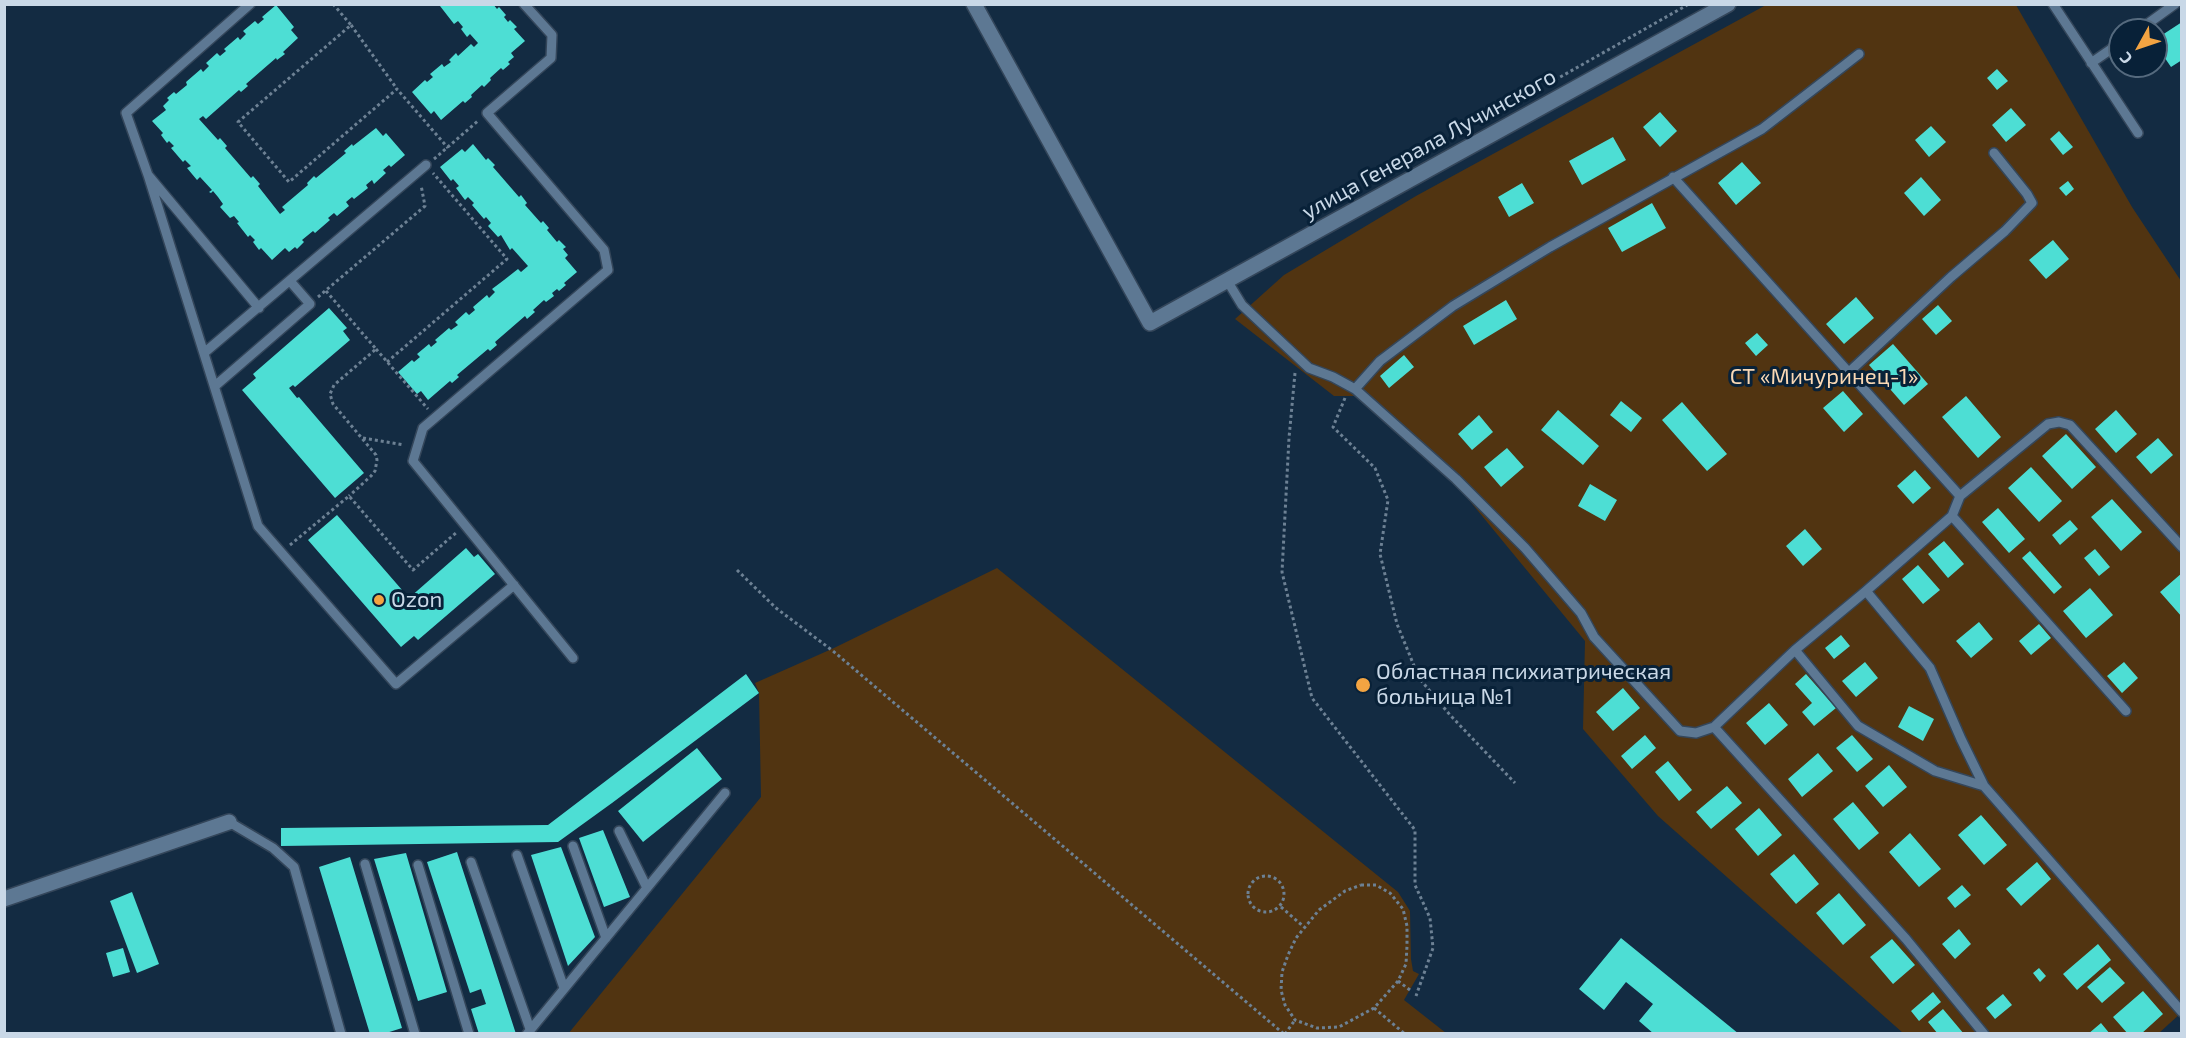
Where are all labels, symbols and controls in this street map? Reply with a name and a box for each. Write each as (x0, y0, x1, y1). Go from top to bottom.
north arrow (2108, 18, 2168, 78)
text: С (2115, 49, 2136, 68)
street label: улица Генерала Лучинского (1297, 63, 1561, 225)
park label: СТ «Мичуринец-1» (1730, 364, 1918, 390)
place label: Ozon (391, 587, 442, 613)
marker: Ozon (372, 593, 386, 607)
place label: Областная психиатрическая больница №1 (1376, 659, 1671, 710)
marker: Областная психиатрическая больница №1 (1354, 676, 1372, 694)

